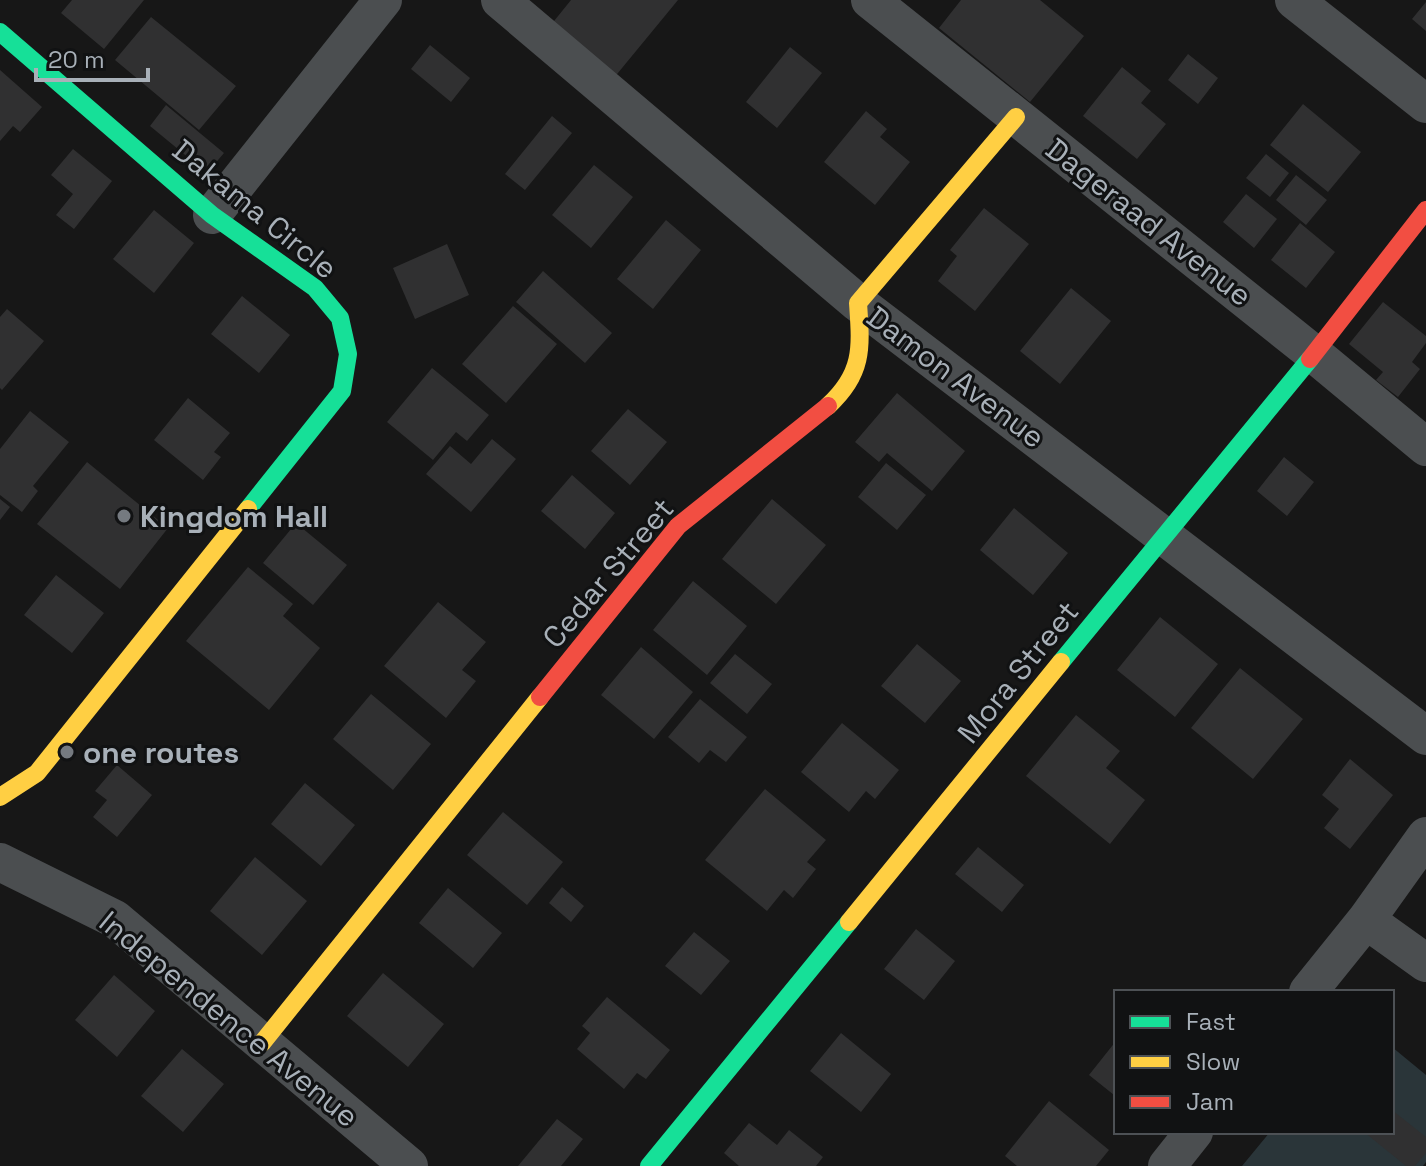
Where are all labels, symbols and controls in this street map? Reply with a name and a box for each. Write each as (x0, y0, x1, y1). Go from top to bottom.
scale bar (36, 32, 148, 82)
text: 20 m (48, 44, 105, 75)
street label: Dageraad Avenue (1038, 129, 1260, 315)
street label: Dakama Circle (164, 130, 346, 288)
street label: Damon Avenue (859, 297, 1053, 457)
street label: Cedar Street (534, 490, 682, 656)
place label: Kingdom Hall (140, 497, 328, 536)
marker: Kingdom Hall (115, 507, 133, 525)
street label: Mora Street (949, 593, 1087, 751)
place label: one routes (83, 733, 239, 772)
marker: one routes (58, 743, 76, 761)
street label: Independence Avenue (91, 902, 367, 1136)
legend (1114, 990, 1394, 1134)
text: Fast (1186, 1006, 1236, 1037)
text: Slow (1186, 1046, 1240, 1077)
text: Jam (1186, 1086, 1234, 1117)

